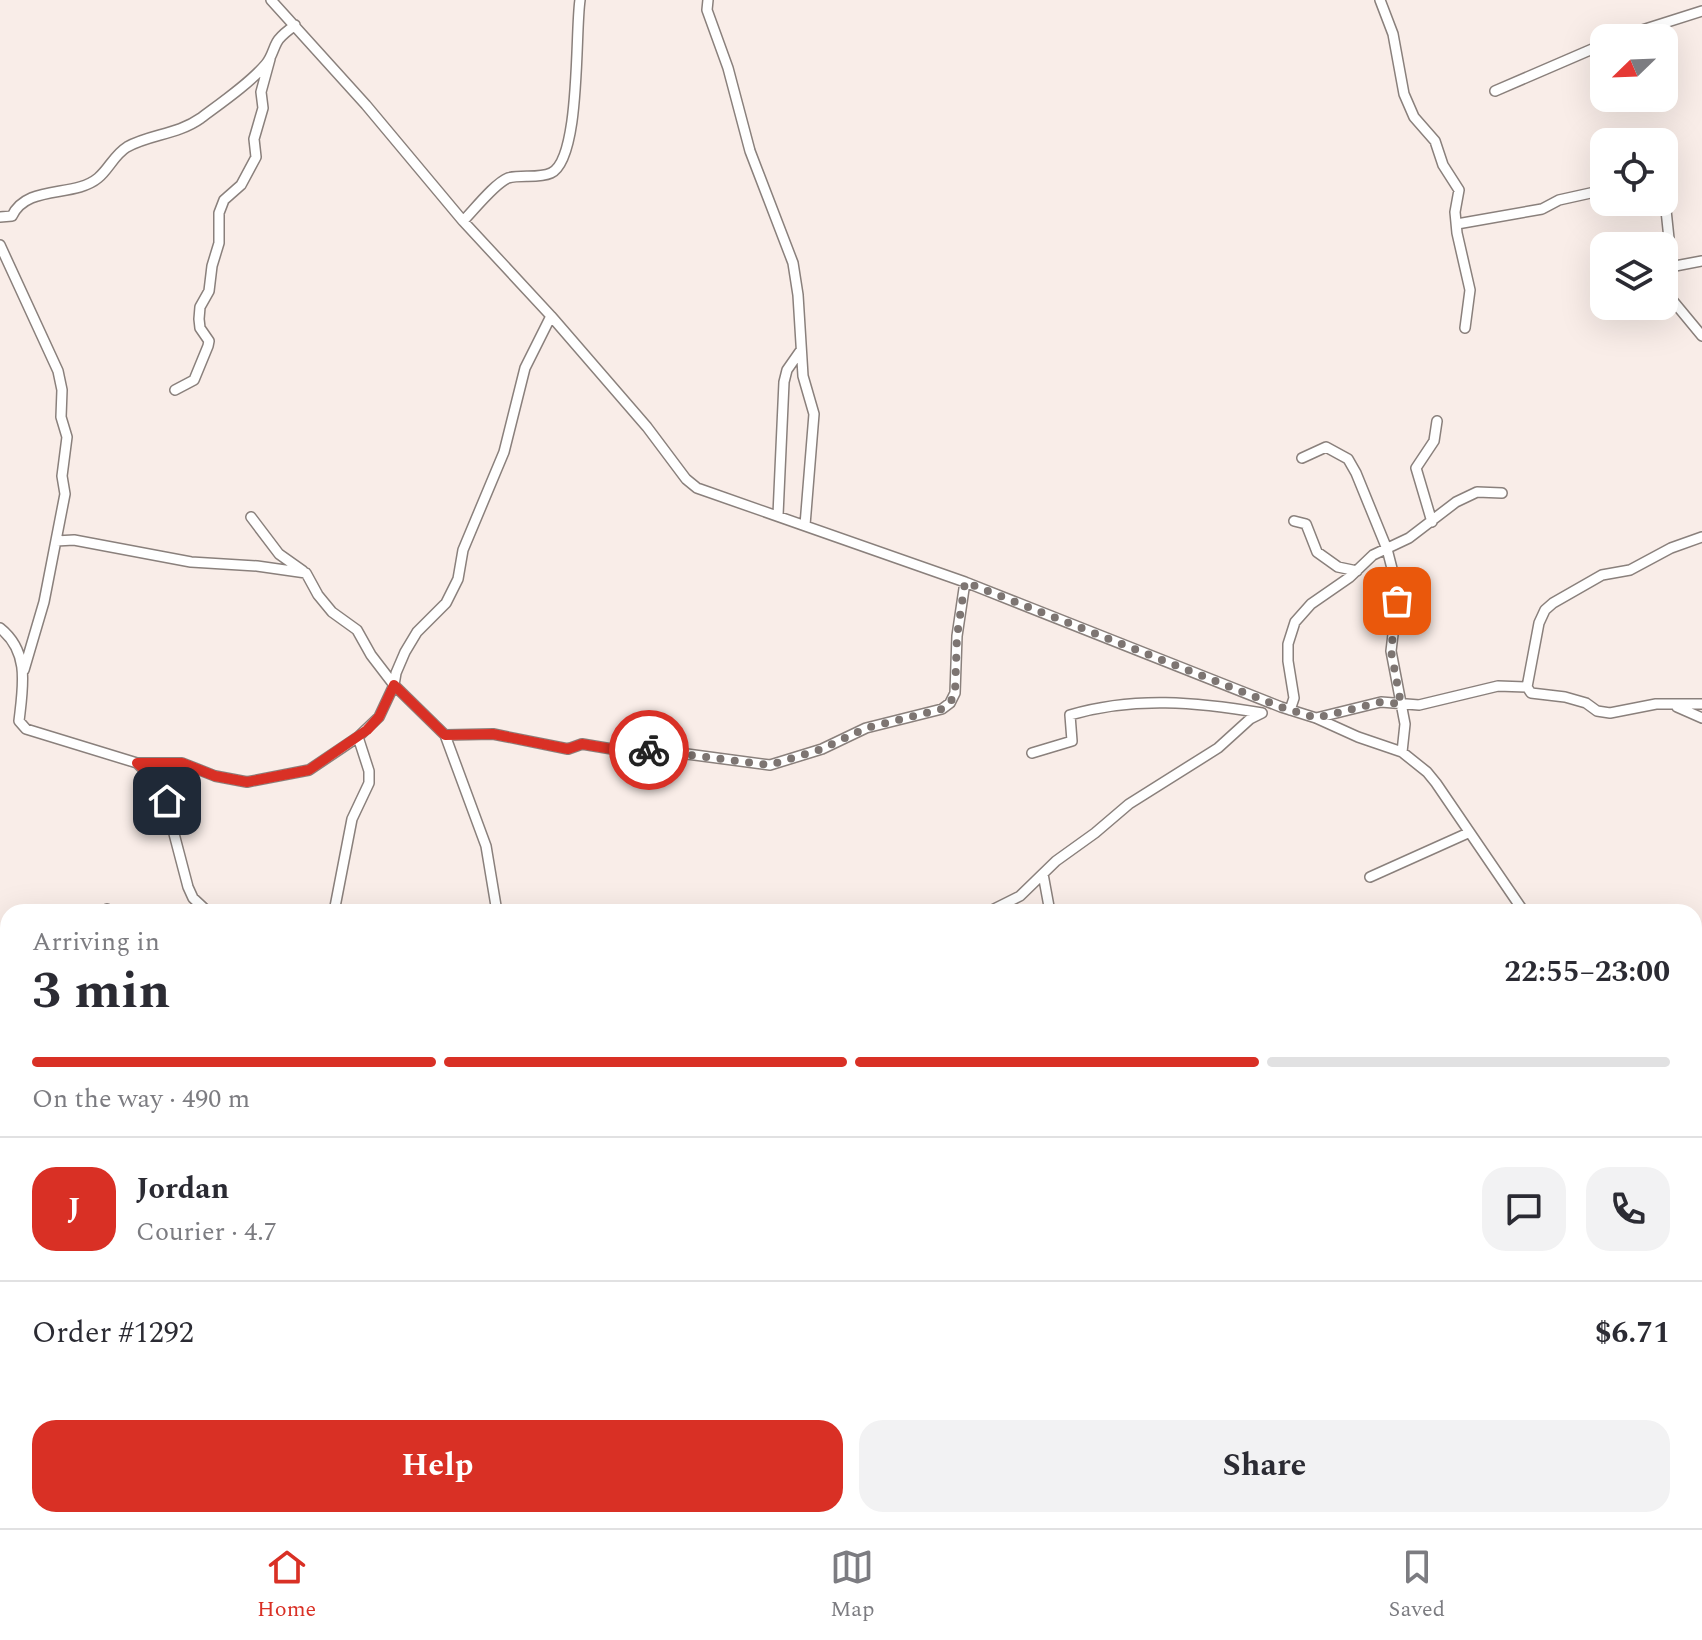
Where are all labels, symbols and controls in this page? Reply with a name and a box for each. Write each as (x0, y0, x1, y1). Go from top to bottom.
north arrow (1590, 24, 1678, 112)
map controls (1590, 24, 1678, 320)
button: locate (1590, 128, 1678, 216)
button: layers (1590, 232, 1678, 320)
pin (1363, 567, 1431, 635)
icon: bag (1375, 579, 1419, 623)
courier (609, 710, 689, 790)
icon: bike (627, 728, 671, 772)
pin (133, 767, 201, 835)
icon: home (145, 779, 189, 823)
text: Arriving in (32, 922, 160, 962)
text: 22:55–23:00 (1504, 949, 1670, 995)
text: 3 min (32, 952, 170, 1031)
text: On the way · 490 m (32, 1079, 250, 1119)
text: Jordan (136, 1166, 229, 1212)
button: chat (1482, 1167, 1566, 1251)
button: phone (1586, 1167, 1670, 1251)
text: J (68, 1186, 80, 1232)
text: Courier · 4.7 (136, 1212, 277, 1252)
text: Order #1292 (32, 1310, 194, 1356)
text: $6.71 (1595, 1310, 1670, 1356)
button: Help (32, 1420, 843, 1512)
button: Share (859, 1420, 1670, 1512)
tab: Home (257, 1545, 316, 1626)
tab: Map (830, 1545, 875, 1626)
tab: Saved (1389, 1545, 1445, 1626)

